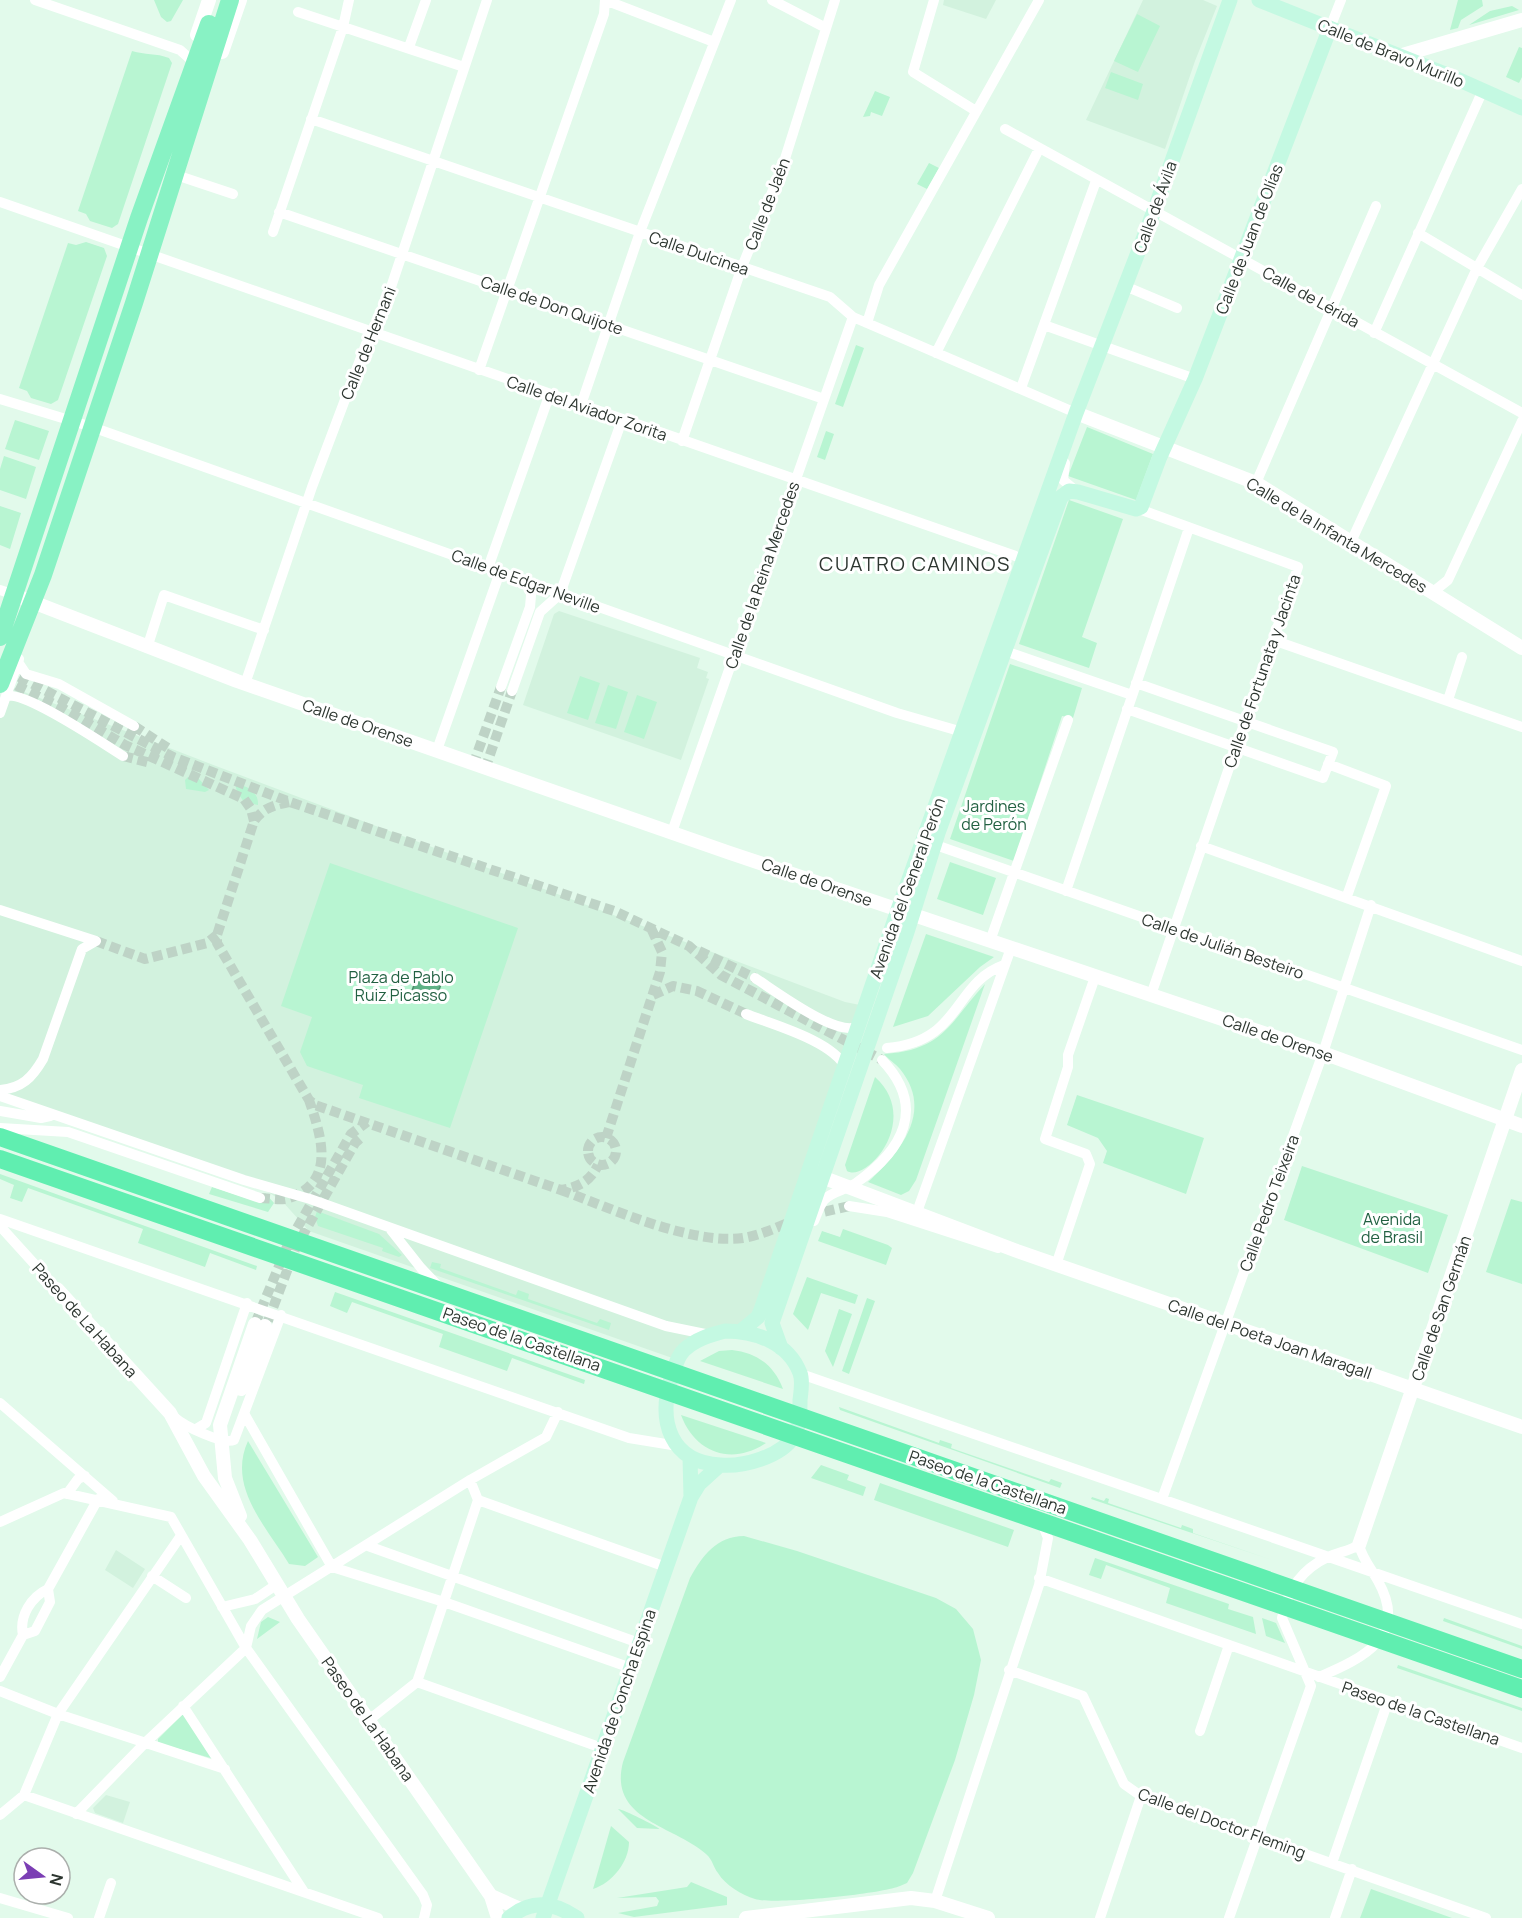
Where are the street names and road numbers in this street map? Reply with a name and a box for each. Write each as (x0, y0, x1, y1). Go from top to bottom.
street label: Calle de Bravo Murillo (1315, 14, 1467, 92)
street label: Calle de Jaén (739, 155, 795, 253)
street label: Calle de Ávila (1128, 158, 1182, 256)
street label: Calle de Juan de Olías (1210, 161, 1288, 317)
street label: Calle Dulcinea (646, 226, 752, 280)
street label: Calle de Lérida (1259, 261, 1363, 333)
street label: Calle de Don Quijote (478, 270, 626, 340)
street label: Calle de Hernani (335, 283, 401, 403)
street label: Calle del Aviador Zorita (504, 370, 670, 446)
street label: Calle de la Infanta Mercedes (1242, 472, 1432, 598)
street label: Calle de la Reina Mercedes (720, 478, 804, 672)
street label: Calle de Edgar Neville (448, 544, 604, 618)
street label: Calle de Fortunata y Jacinta (1218, 571, 1306, 771)
street label: Calle de Orense (300, 694, 416, 752)
street label: Avenida del General Perón (864, 794, 950, 982)
street label: Calle de Orense (759, 853, 875, 911)
street label: Calle de Julián Besteiro (1139, 908, 1307, 984)
street label: Calle de Orense (1220, 1009, 1336, 1067)
street label: Calle Pedro Teixeira (1234, 1132, 1304, 1274)
street label: Calle de San Germán (1406, 1232, 1476, 1384)
street label: Paseo de La Habana (27, 1258, 143, 1382)
street label: Calle del Poeta Joan Maragall (1165, 1294, 1375, 1384)
street label: Paseo de la Castellana (440, 1302, 604, 1376)
street label: Paseo de la Castellana (906, 1445, 1070, 1519)
street label: Avenida de Concha Espina (577, 1606, 661, 1796)
street label: Paseo de La Habana (317, 1652, 419, 1786)
street label: Paseo de la Castellana (1339, 1676, 1503, 1750)
street label: Calle del Doctor Fleming (1135, 1782, 1309, 1864)

